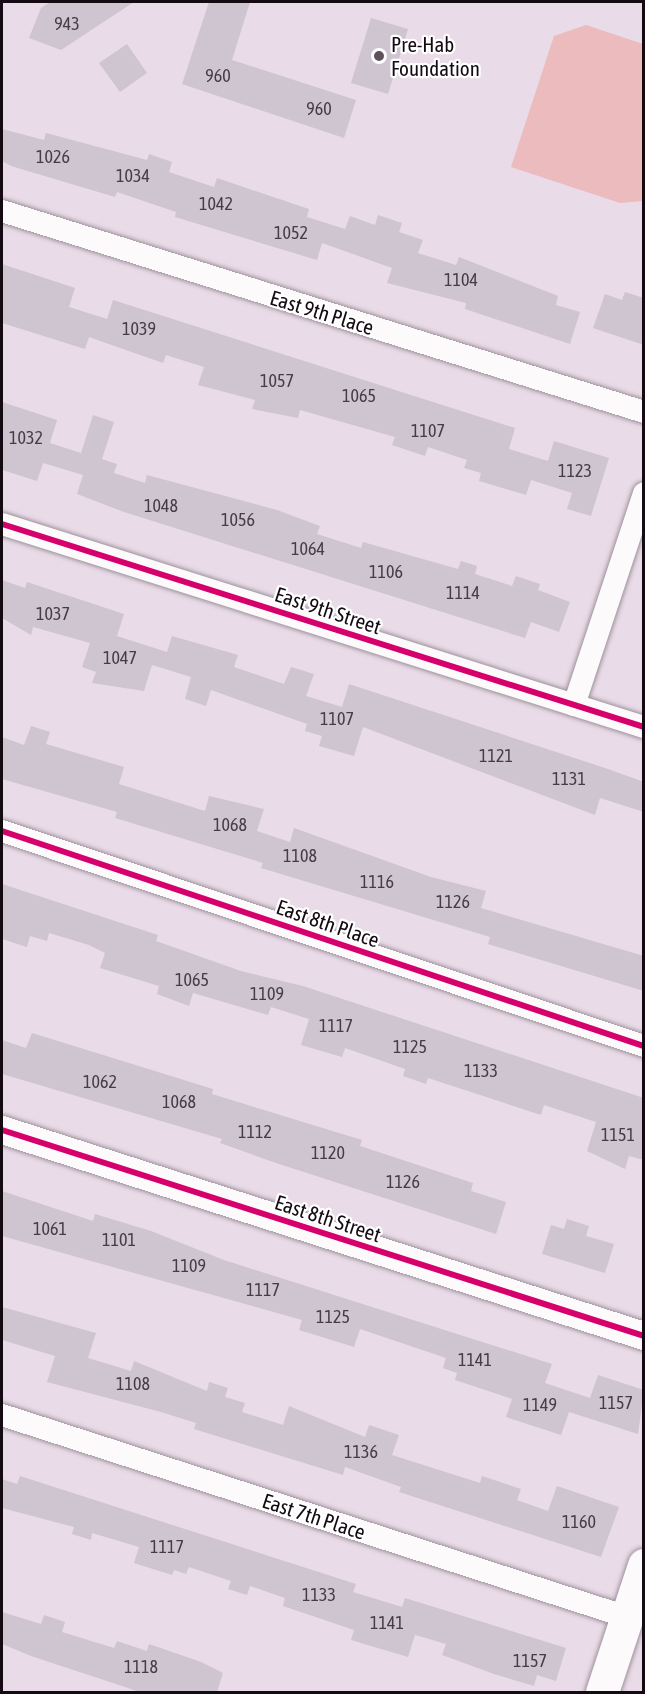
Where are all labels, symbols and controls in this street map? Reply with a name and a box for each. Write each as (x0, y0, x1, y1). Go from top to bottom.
house number: 943 (54, 13, 80, 35)
place label: Pre-Hab Foundation (391, 31, 480, 81)
marker: Pre-Hab Foundation (372, 49, 386, 63)
house number: 960 (205, 65, 231, 87)
house number: 960 (306, 98, 332, 120)
house number: 1026 (36, 146, 70, 168)
house number: 1034 (116, 165, 150, 187)
house number: 1042 (199, 193, 233, 215)
house number: 1052 (274, 222, 308, 244)
house number: 1104 (444, 269, 478, 291)
street label: East 9th Place (267, 284, 377, 340)
house number: 1039 (122, 318, 156, 340)
house number: 1057 (260, 370, 294, 392)
house number: 1065 (342, 385, 376, 407)
house number: 1107 (411, 420, 445, 442)
house number: 1032 (9, 427, 43, 449)
house number: 1123 (558, 460, 592, 482)
house number: 1048 (144, 495, 178, 517)
house number: 1056 (221, 509, 255, 531)
house number: 1064 (291, 538, 325, 560)
house number: 1106 (369, 561, 403, 583)
street label: East 9th Street (272, 581, 384, 639)
house number: 1114 (446, 582, 480, 604)
house number: 1037 (36, 603, 70, 625)
house number: 1047 (103, 647, 137, 669)
house number: 1107 (320, 708, 354, 730)
house number: 1121 (479, 745, 513, 767)
house number: 1131 (552, 768, 586, 790)
house number: 1068 (213, 814, 247, 836)
house number: 1108 (283, 845, 317, 867)
house number: 1116 (360, 871, 394, 893)
house number: 1126 (436, 891, 470, 913)
street label: East 8th Place (273, 894, 383, 952)
house number: 1065 (175, 969, 209, 991)
house number: 1109 (250, 983, 284, 1005)
house number: 1117 (319, 1015, 353, 1037)
house number: 1125 (393, 1036, 427, 1058)
house number: 1133 (464, 1060, 498, 1082)
house number: 1062 (83, 1071, 117, 1093)
house number: 1068 (162, 1091, 196, 1113)
house number: 1112 (238, 1121, 272, 1143)
house number: 1151 (601, 1124, 635, 1146)
house number: 1120 (311, 1142, 345, 1164)
house number: 1126 (386, 1171, 420, 1193)
street label: East 8th Street (272, 1189, 384, 1247)
house number: 1061 (33, 1218, 67, 1240)
house number: 1101 (102, 1229, 136, 1251)
house number: 1109 (172, 1255, 206, 1277)
house number: 1117 (246, 1279, 280, 1301)
house number: 1125 (316, 1306, 350, 1328)
house number: 1141 (458, 1349, 492, 1371)
house number: 1108 (116, 1373, 150, 1395)
house number: 1157 (599, 1392, 633, 1414)
house number: 1149 (523, 1394, 557, 1416)
house number: 1136 (344, 1441, 378, 1463)
street label: East 7th Place (259, 1487, 369, 1545)
house number: 1160 (562, 1511, 596, 1533)
house number: 1117 (150, 1536, 184, 1558)
house number: 1133 (302, 1584, 336, 1606)
house number: 1141 (370, 1612, 404, 1634)
house number: 1157 (513, 1650, 547, 1672)
house number: 1118 (124, 1656, 158, 1678)

